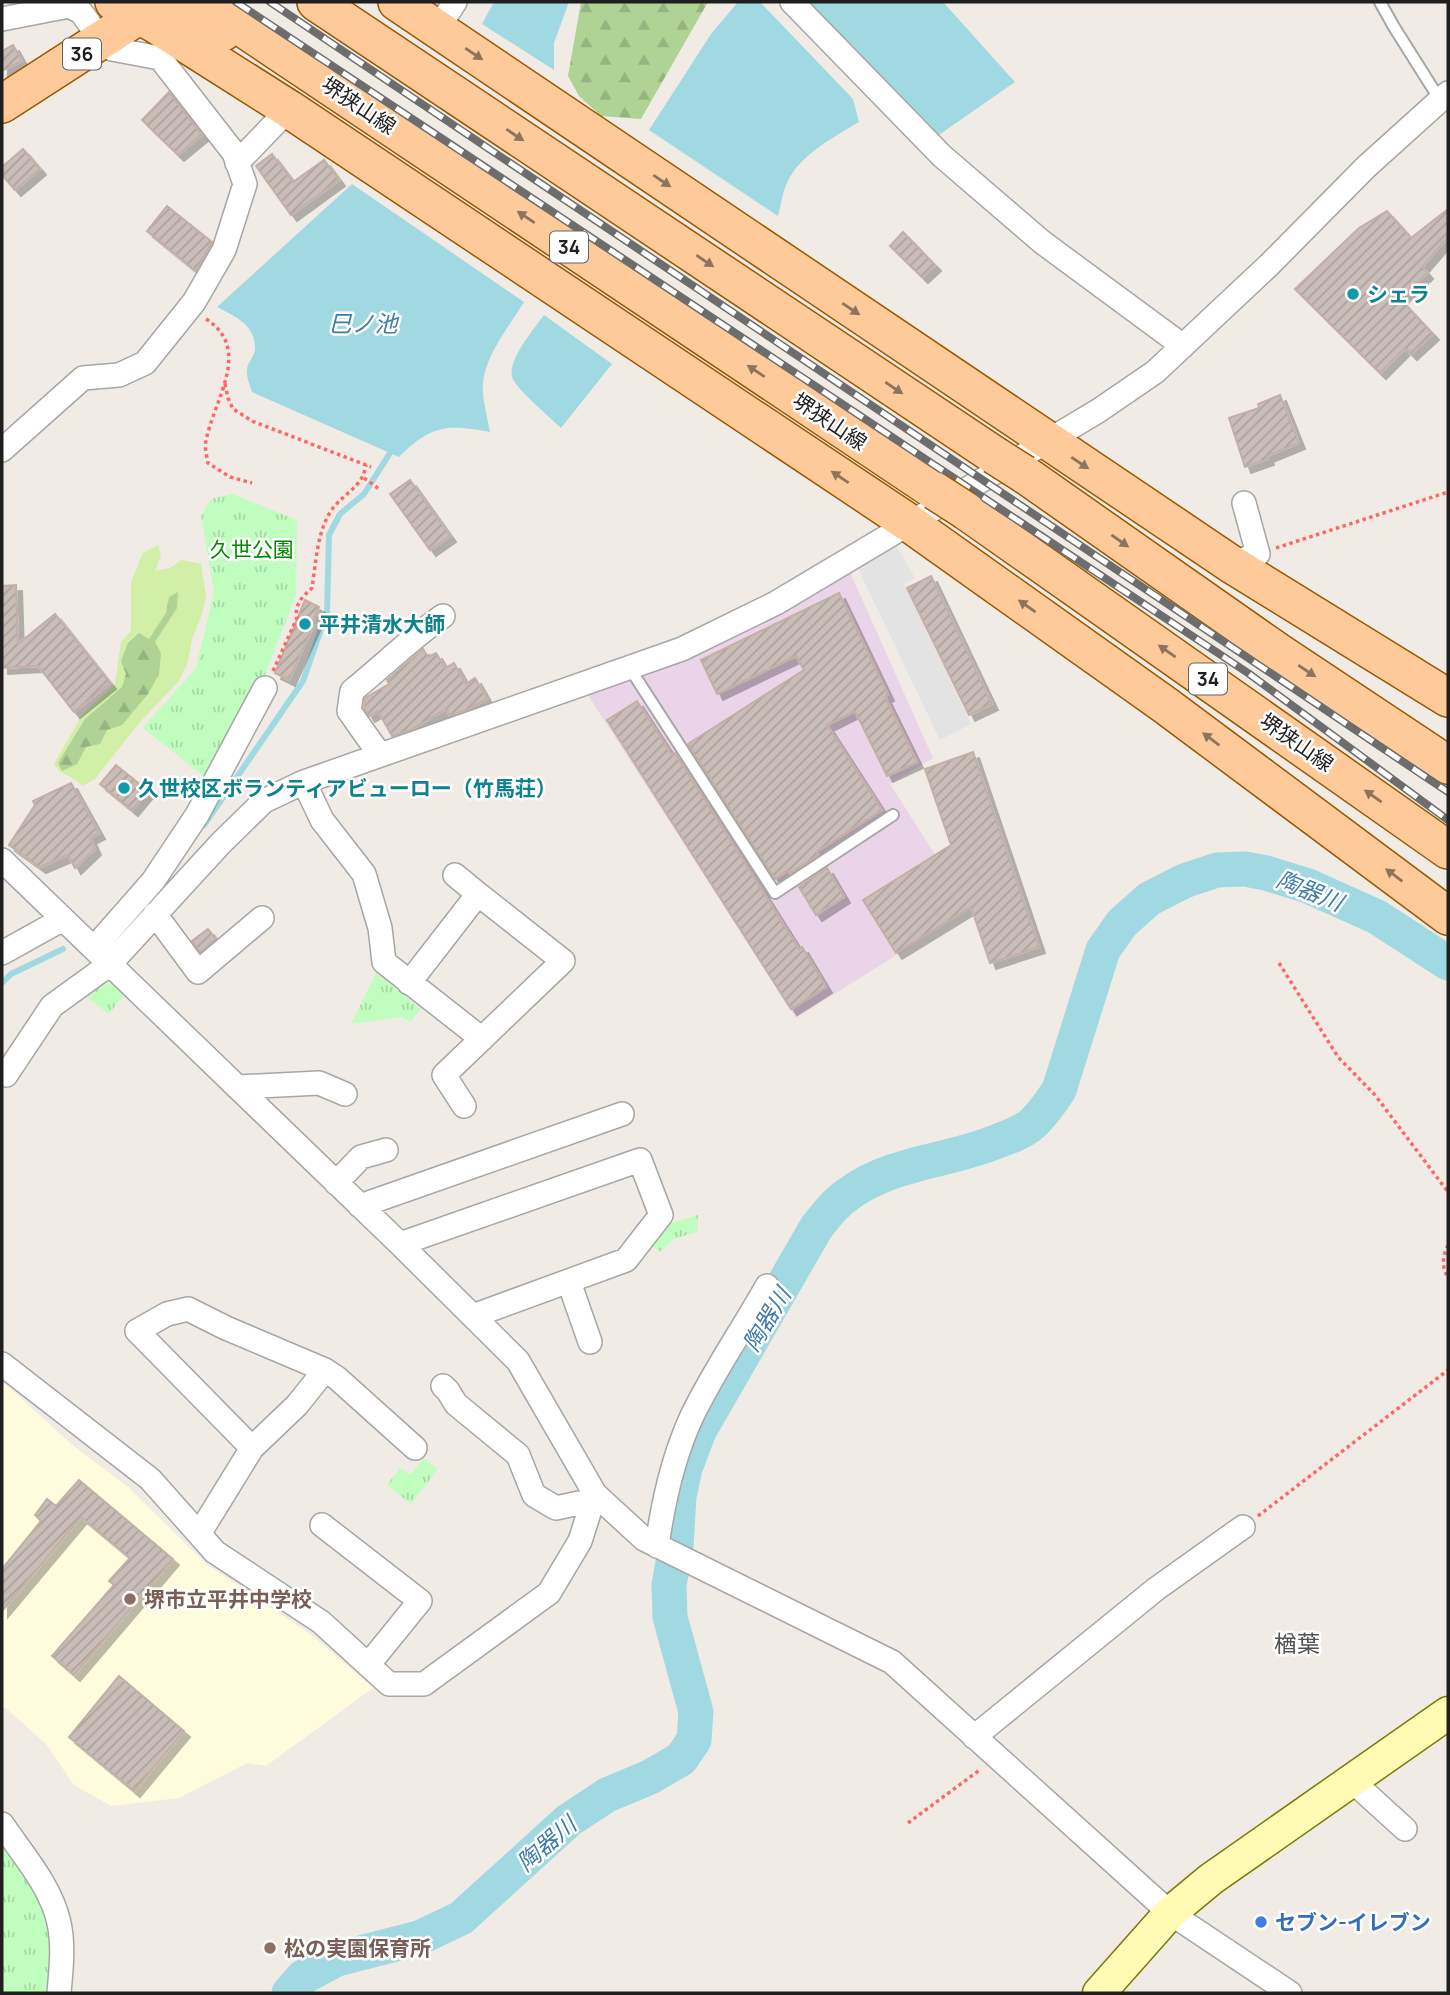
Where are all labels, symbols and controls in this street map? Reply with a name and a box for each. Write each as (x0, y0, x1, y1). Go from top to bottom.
road number: 36 (63, 38, 101, 70)
one-way arrow (464, 47, 483, 60)
street label: 堺狭山線 (316, 70, 402, 140)
one-way arrow (506, 128, 525, 141)
one-way arrow (653, 174, 671, 188)
one-way arrow (516, 211, 536, 224)
road number: 34 (550, 232, 588, 262)
one-way arrow (695, 255, 714, 268)
place label: シェラ (1367, 280, 1430, 308)
marker: シェラ (1345, 286, 1361, 302)
one-way arrow (841, 302, 860, 315)
water label: 巳ノ池 (329, 307, 400, 339)
one-way arrow (746, 365, 766, 378)
one-way arrow (884, 381, 903, 394)
street label: 堺狭山線 (787, 386, 873, 456)
one-way arrow (1071, 456, 1089, 470)
one-way arrow (830, 470, 850, 483)
one-way arrow (1111, 534, 1129, 548)
park label: 久世公園 (210, 535, 294, 563)
one-way arrow (1018, 599, 1036, 613)
place label: 平井清水大師 (319, 610, 445, 638)
marker: 平井清水大師 (297, 616, 313, 632)
one-way arrow (1158, 644, 1176, 658)
road number: 34 (1189, 664, 1227, 694)
one-way arrow (1298, 664, 1316, 678)
street label: 堺狭山線 (1255, 706, 1339, 778)
one-way arrow (1202, 732, 1221, 746)
place label: 久世校区ボランティアビューロー（竹馬荘） (138, 774, 557, 802)
marker: 久世校区ボランティアビューロー（竹馬荘） (116, 780, 132, 796)
one-way arrow (1364, 789, 1382, 803)
water label: 陶器川 (1272, 862, 1351, 919)
one-way arrow (1385, 868, 1403, 883)
water label: 陶器川 (735, 1279, 799, 1357)
place label: 堺市立平井中学校 (144, 1585, 312, 1613)
marker: 堺市立平井中学校 (122, 1591, 138, 1607)
district label: 楢葉 (1274, 1627, 1320, 1659)
water label: 陶器川 (509, 1806, 585, 1878)
place label: セブン-イレブン (1275, 1908, 1431, 1936)
marker: セブン-イレブン (1253, 1914, 1269, 1930)
place label: 松の実園保育所 (284, 1934, 431, 1962)
marker: 松の実園保育所 (262, 1940, 278, 1956)

